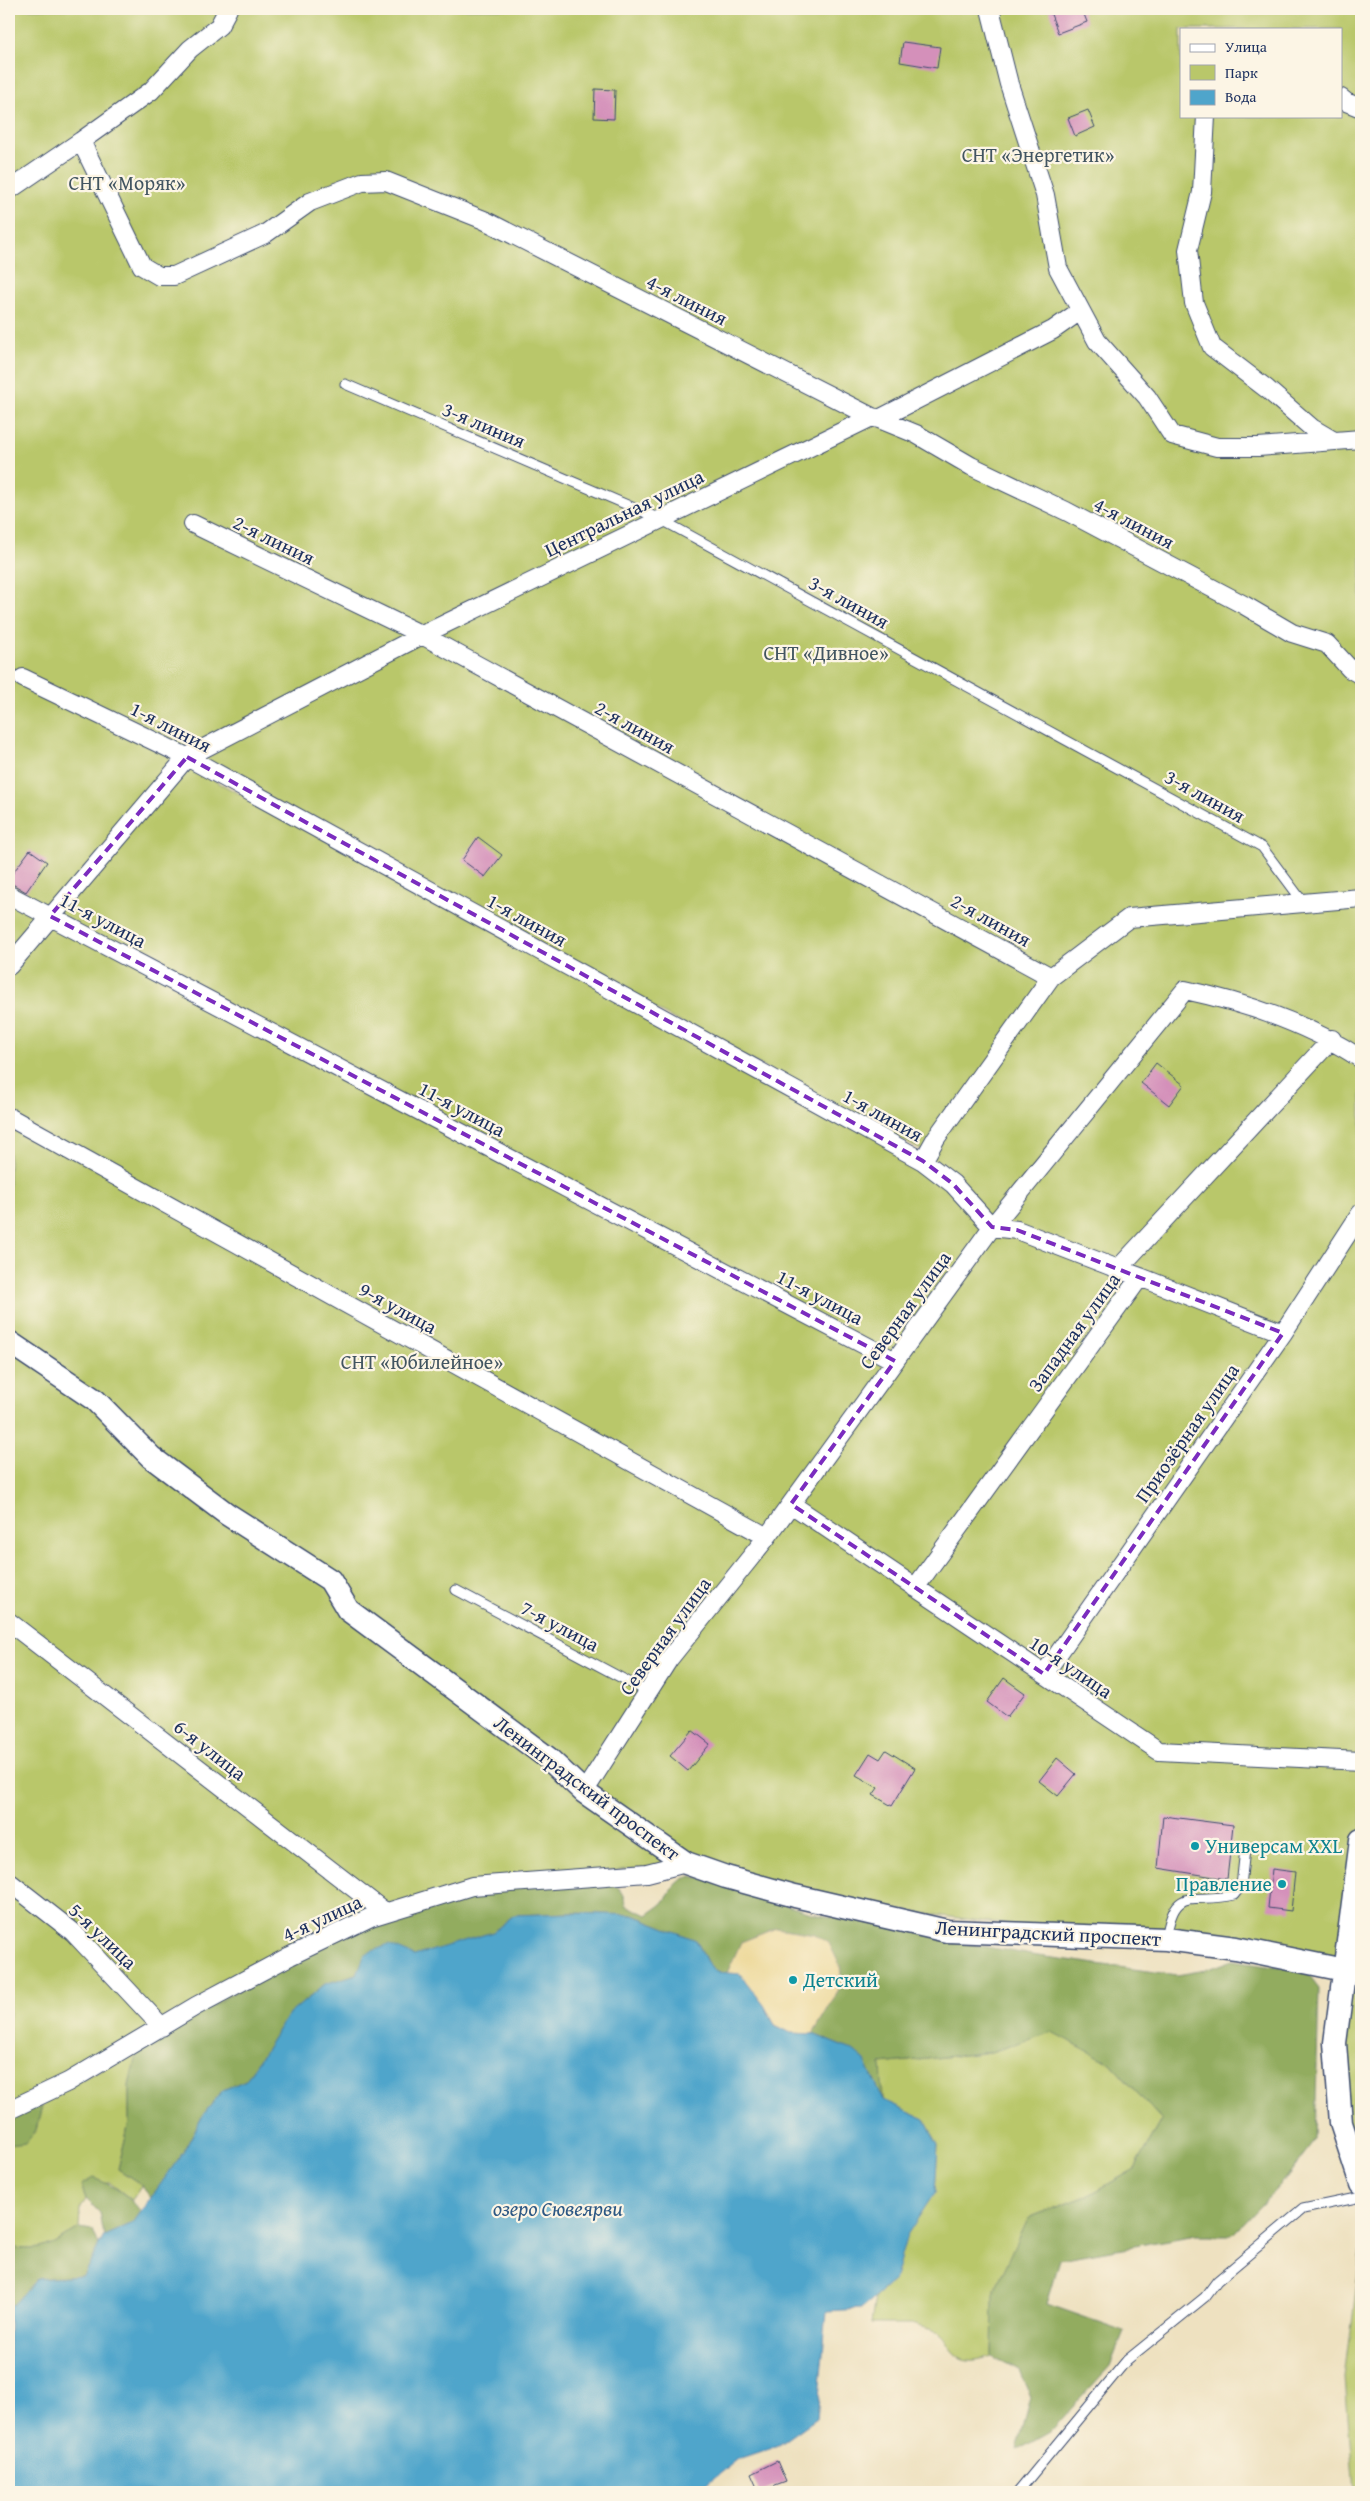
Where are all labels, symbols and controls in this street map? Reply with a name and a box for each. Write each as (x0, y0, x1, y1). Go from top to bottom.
legend (1180, 28, 1342, 118)
text: Улица (1225, 36, 1268, 57)
text: Парк (1225, 62, 1258, 83)
text: Вода (1225, 86, 1257, 107)
park label: СНТ «Энергетик» (962, 140, 1114, 169)
park label: СНТ «Моряк» (69, 168, 186, 197)
street label: 4-я линия (642, 267, 733, 332)
street label: 3-я линия (438, 394, 530, 455)
street label: Центральная улица (539, 461, 709, 564)
street label: 4-я линия (1089, 489, 1180, 556)
street label: 2-я линия (229, 507, 320, 572)
street label: 3-я линия (804, 568, 895, 635)
park label: СНТ «Дивное» (763, 638, 889, 667)
street label: 2-я линия (590, 693, 681, 760)
street label: 1-я линия (126, 694, 217, 759)
street label: 3-я линия (1160, 762, 1251, 829)
street label: 11-я улица (55, 885, 152, 955)
street label: 1-я линия (482, 886, 573, 953)
street label: 2-я линия (946, 886, 1037, 953)
street label: 11-я улица (414, 1074, 511, 1144)
street label: 1-я линия (838, 1081, 929, 1148)
street label: Северная улица (852, 1244, 958, 1375)
street label: 11-я улица (772, 1262, 869, 1332)
street label: Западная улица (1020, 1266, 1127, 1397)
street label: 9-я улица (354, 1274, 443, 1341)
park label: СНТ «Юбилейное» (341, 1347, 503, 1376)
street label: Приозёрная улица (1128, 1357, 1246, 1508)
street label: Северная улица (612, 1570, 718, 1701)
street label: 7-я улица (516, 1593, 605, 1659)
street label: 10-я улица (1024, 1628, 1119, 1705)
street label: Ленинградский проспект (488, 1708, 687, 1867)
street label: 6-я улица (168, 1712, 253, 1787)
place label: Универсам XXL (1205, 1831, 1343, 1860)
marker: Универсам XXL (1189, 1840, 1201, 1852)
place label: Правление (1176, 1869, 1272, 1898)
marker: Правление (1276, 1878, 1288, 1890)
street label: 4-я улица (277, 1886, 367, 1949)
street label: 5-я улица (63, 1896, 144, 1976)
street label: Ленинградский проспект (934, 1912, 1162, 1953)
place label: Детский (802, 1965, 878, 1994)
marker: Детский (787, 1974, 799, 1986)
water label: озеро Сювеярви (493, 2193, 623, 2224)

